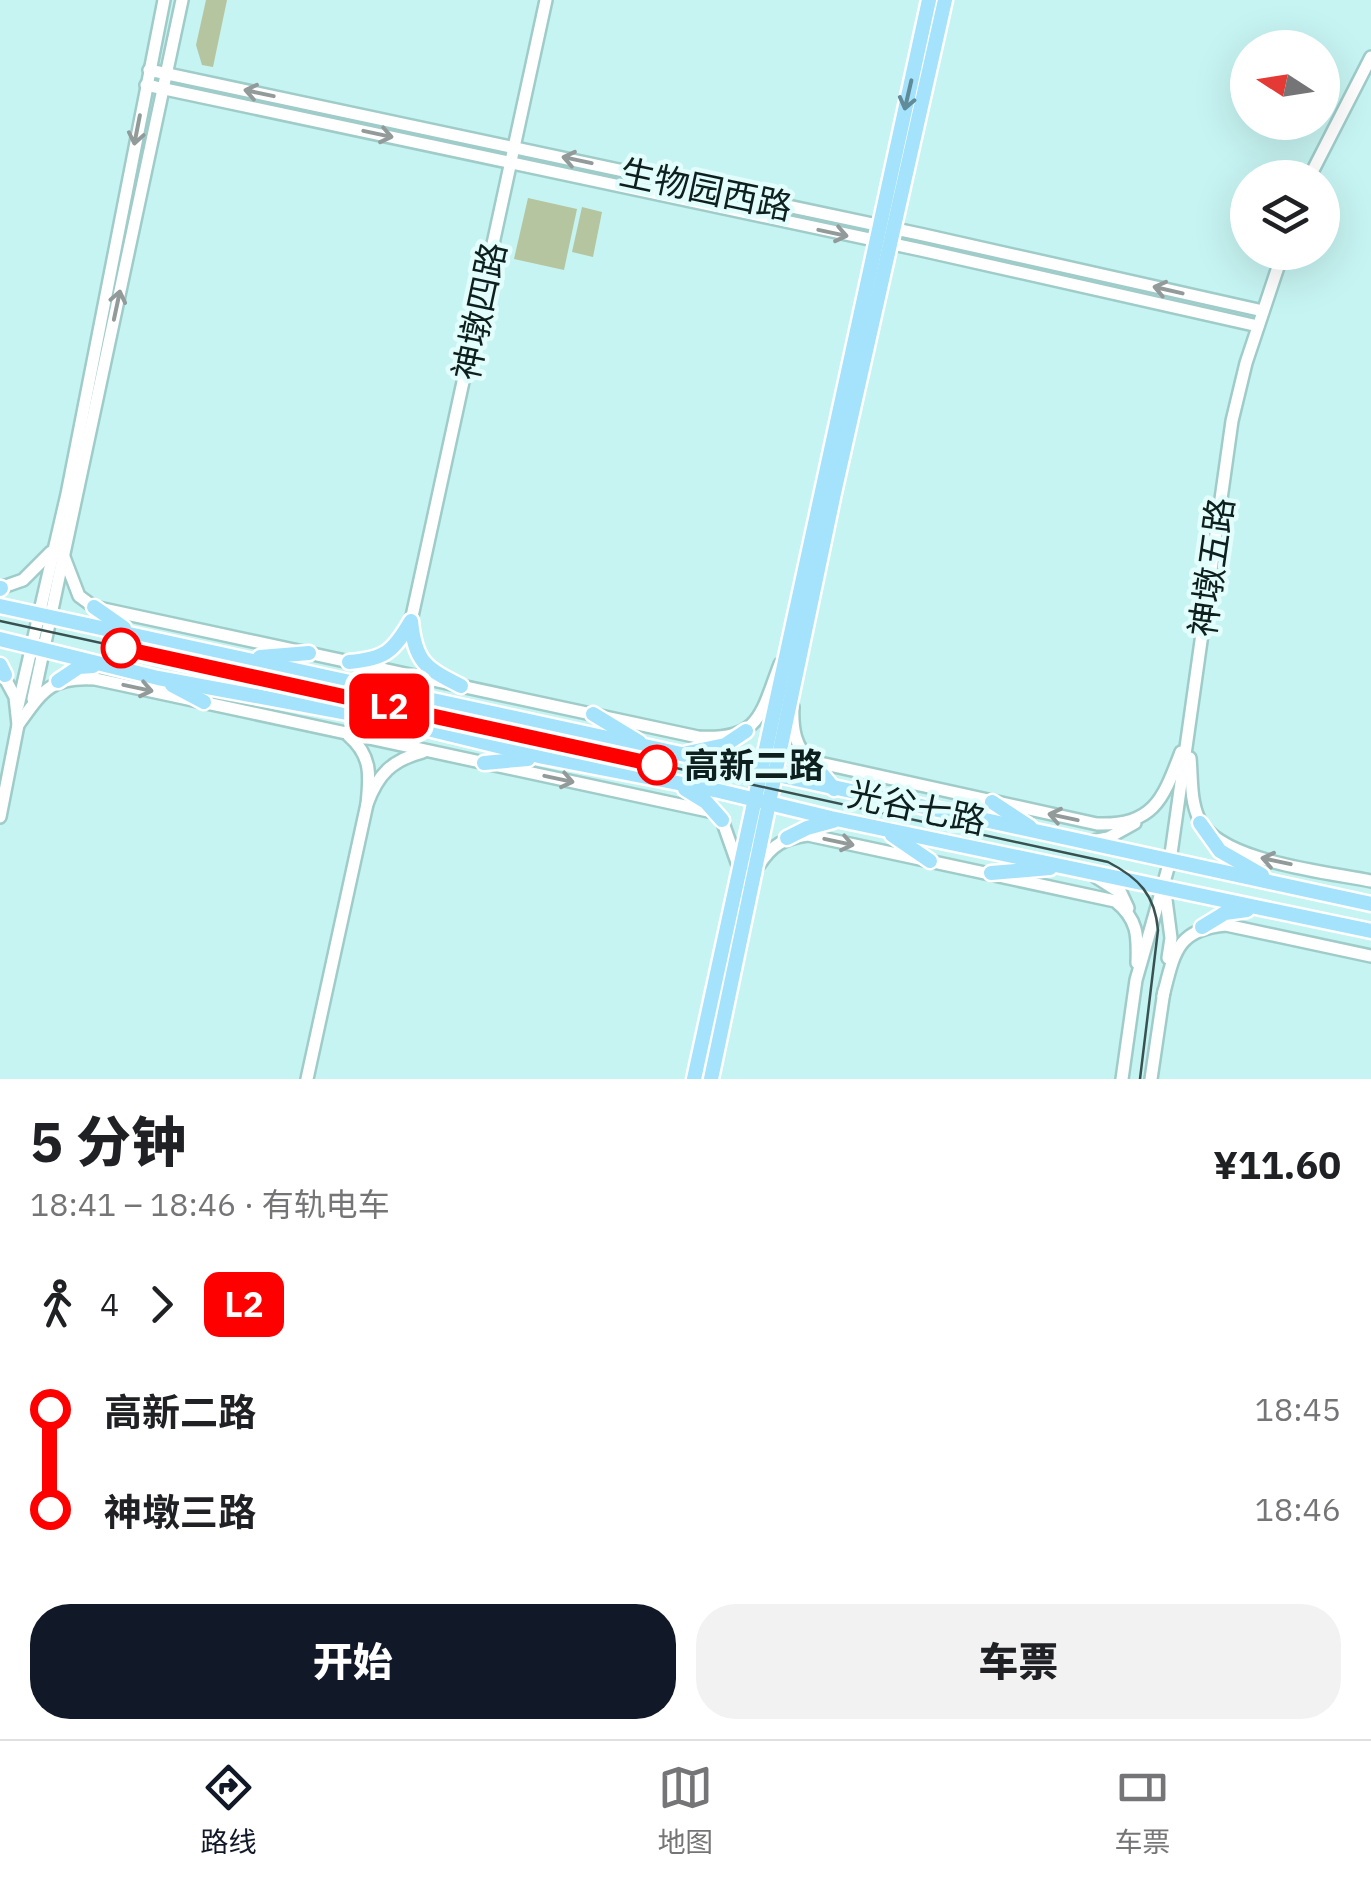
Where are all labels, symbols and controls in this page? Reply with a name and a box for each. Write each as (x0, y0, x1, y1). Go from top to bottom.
north arrow (1230, 30, 1340, 140)
map controls (1230, 30, 1340, 270)
one-way arrow (897, 78, 916, 110)
one-way arrow (244, 82, 276, 101)
one-way arrow (127, 113, 146, 145)
one-way arrow (361, 126, 393, 144)
street label: 生物园西路 (616, 148, 796, 230)
one-way arrow (562, 150, 594, 169)
button: layers (1230, 160, 1340, 270)
one-way arrow (816, 225, 848, 243)
street label: 神墩四路 (442, 238, 516, 384)
one-way arrow (1153, 280, 1185, 298)
one-way arrow (109, 290, 128, 322)
street label: 神墩五路 (1178, 494, 1244, 640)
unlabelled marker (102, 629, 140, 667)
line badge: L2 (344, 674, 434, 738)
one-way arrow (121, 680, 153, 698)
text: L2 (369, 683, 409, 729)
place label: 高新二路 (684, 742, 824, 788)
marker: 高新二路 (638, 746, 676, 784)
street label: 光谷七路 (844, 770, 990, 844)
one-way arrow (542, 771, 574, 789)
one-way arrow (1048, 807, 1080, 825)
one-way arrow (823, 833, 855, 852)
one-way arrow (1261, 850, 1293, 869)
text: 5 分钟 (30, 1106, 186, 1177)
text: ¥11.60 (1213, 1140, 1341, 1189)
text: 18:41 – 18:46 · 有轨电车 (30, 1183, 390, 1225)
icon: walk (30, 1277, 85, 1332)
icon: forward (134, 1277, 189, 1332)
text: L2 (224, 1281, 264, 1327)
text: 4 (100, 1283, 119, 1325)
text: 高新二路 (104, 1387, 256, 1436)
text: 18:45 (1255, 1388, 1341, 1430)
text: 神墩三路 (104, 1487, 256, 1536)
text: 18:46 (1255, 1488, 1341, 1530)
button: 开始 (30, 1604, 676, 1719)
button: 车票 (696, 1604, 1341, 1719)
tab: 路线 (200, 1760, 257, 1860)
tab: 地图 (657, 1760, 714, 1860)
tab: 车票 (1114, 1760, 1171, 1860)

